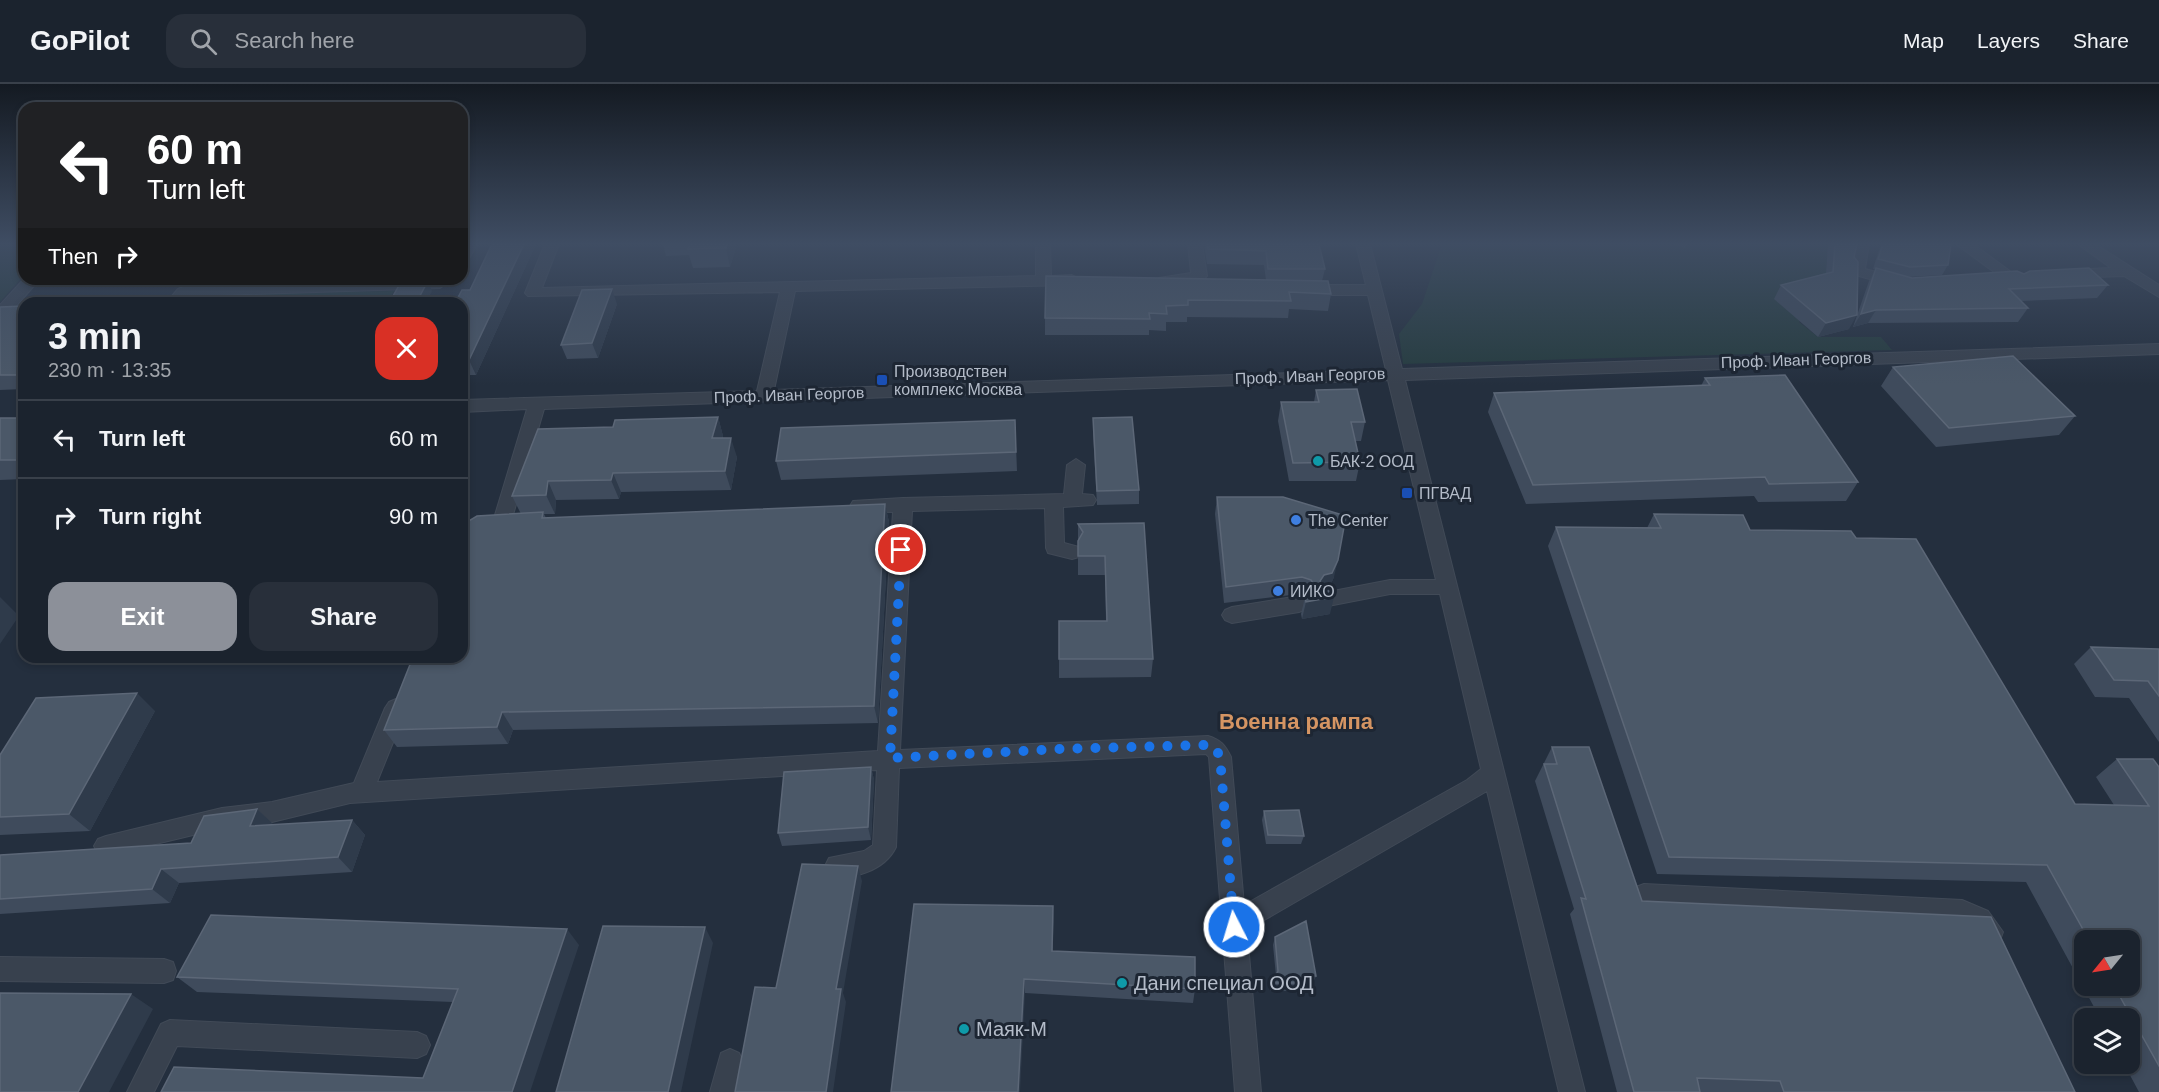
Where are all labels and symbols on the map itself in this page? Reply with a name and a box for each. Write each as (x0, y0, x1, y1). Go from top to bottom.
street label: Проф. Иван Георгов (1720, 349, 1872, 371)
place label: Производствен комплекс Москва (894, 363, 1022, 398)
street label: Проф. Иван Георгов (1234, 365, 1386, 387)
marker: Производствен комплекс Москва (875, 373, 889, 387)
street label: Проф. Иван Георгов (713, 384, 865, 406)
place label: БАК-2 ООД (1330, 453, 1414, 470)
marker: БАК-2 ООД (1311, 454, 1325, 468)
place label: ПГВАД (1419, 485, 1472, 502)
marker: ПГВАД (1400, 486, 1414, 500)
place label: The Center (1308, 512, 1389, 529)
marker: The Center (1289, 513, 1303, 527)
pin (875, 524, 926, 575)
place label: ИИКО (1290, 583, 1335, 600)
marker: ИИКО (1271, 584, 1285, 598)
district label: Военна рампа (1219, 709, 1374, 734)
position arrow (1202, 895, 1266, 959)
north arrow (2074, 930, 2140, 996)
place label: Дани специал ООД (1134, 972, 1314, 994)
marker: Дани специал ООД (1115, 976, 1129, 990)
place label: Маяк-М (976, 1018, 1047, 1040)
marker: Маяк-М (957, 1022, 971, 1036)

